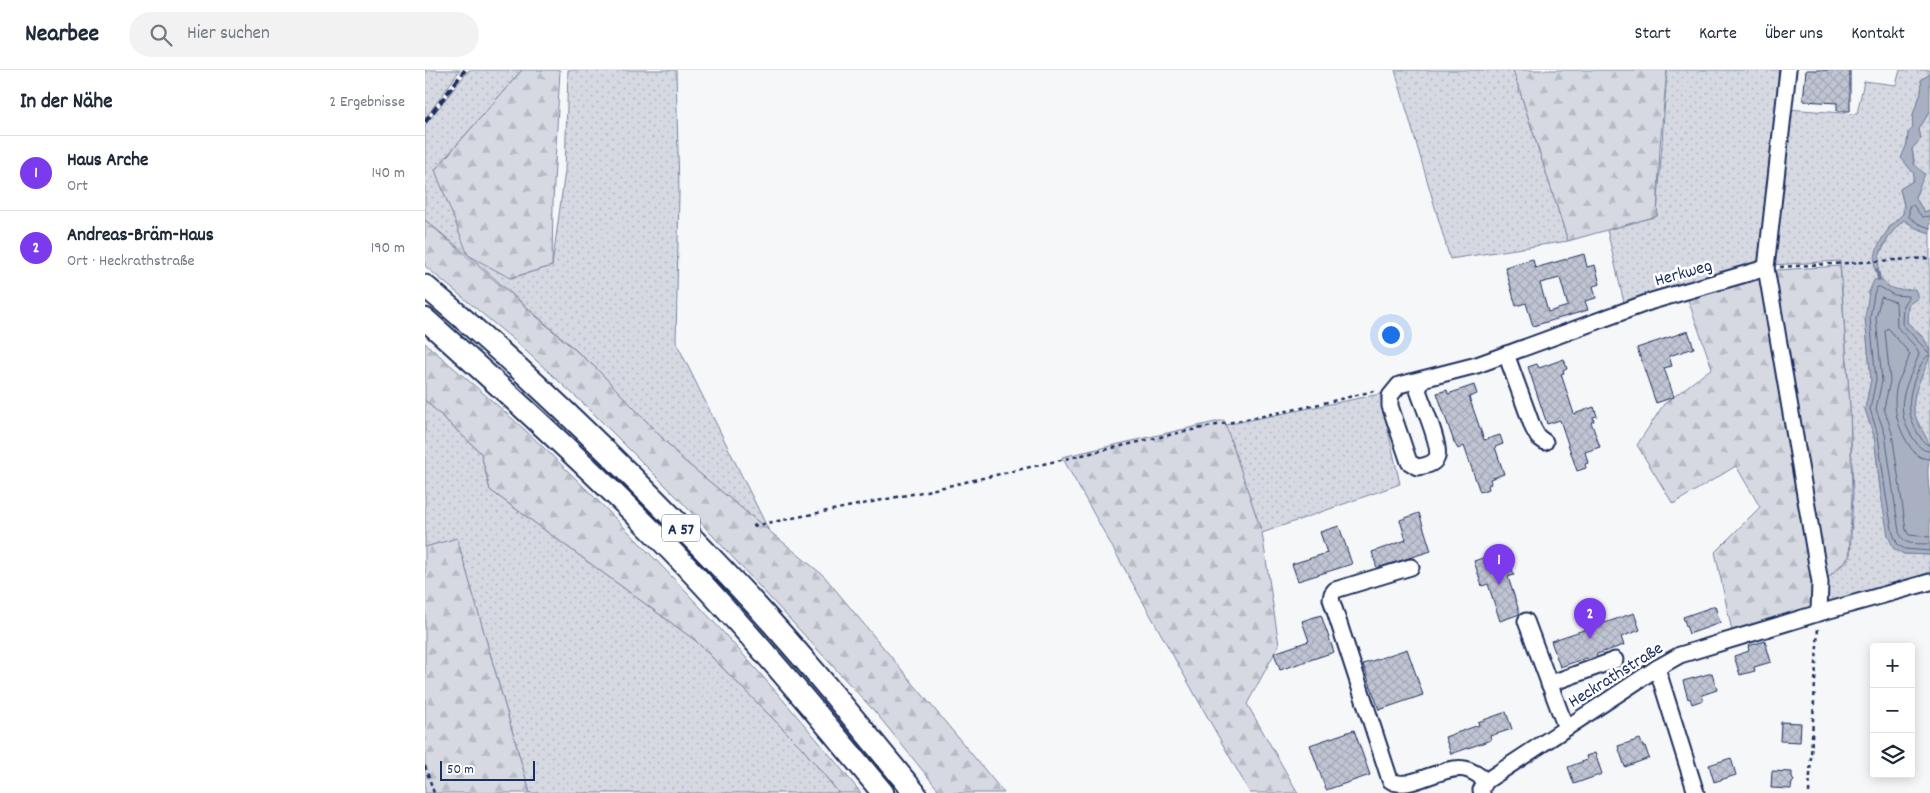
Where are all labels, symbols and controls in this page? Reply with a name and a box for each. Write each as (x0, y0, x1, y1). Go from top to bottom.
search box (129, 12, 479, 57)
text: Nearbee (25, 18, 99, 52)
icon: search (147, 21, 175, 49)
text: Hier suchen (187, 21, 270, 48)
text: Start (1635, 22, 1671, 47)
text: Karte (1699, 22, 1737, 47)
text: Über uns (1765, 22, 1823, 47)
text: Kontakt (1851, 22, 1905, 47)
text: In der Nähe (20, 88, 112, 118)
text: 2 Ergebnisse (329, 91, 405, 114)
text: Haus Arche (67, 148, 148, 175)
text: 1 (34, 162, 38, 185)
text: 140 m (371, 162, 405, 185)
text: Ort (67, 175, 88, 198)
text: Andreas-Bräm-Haus (67, 223, 214, 250)
text: 2 (33, 237, 40, 260)
text: 190 m (371, 237, 405, 260)
text: Ort · Heckrathstraße (67, 250, 195, 273)
street label: Herkweg (1652, 254, 1715, 294)
your location (1378, 322, 1404, 348)
road number: A 57 (662, 514, 700, 542)
pin: 1 (1483, 544, 1515, 585)
pin: 2 (1574, 598, 1606, 639)
street label: Heckrathstraße (1564, 637, 1669, 715)
map controls (1870, 643, 1915, 778)
button: + (1870, 643, 1915, 688)
button: − (1870, 688, 1915, 733)
button: layers (1870, 733, 1915, 778)
scale bar (440, 758, 535, 781)
text: 50 m (447, 760, 474, 780)

